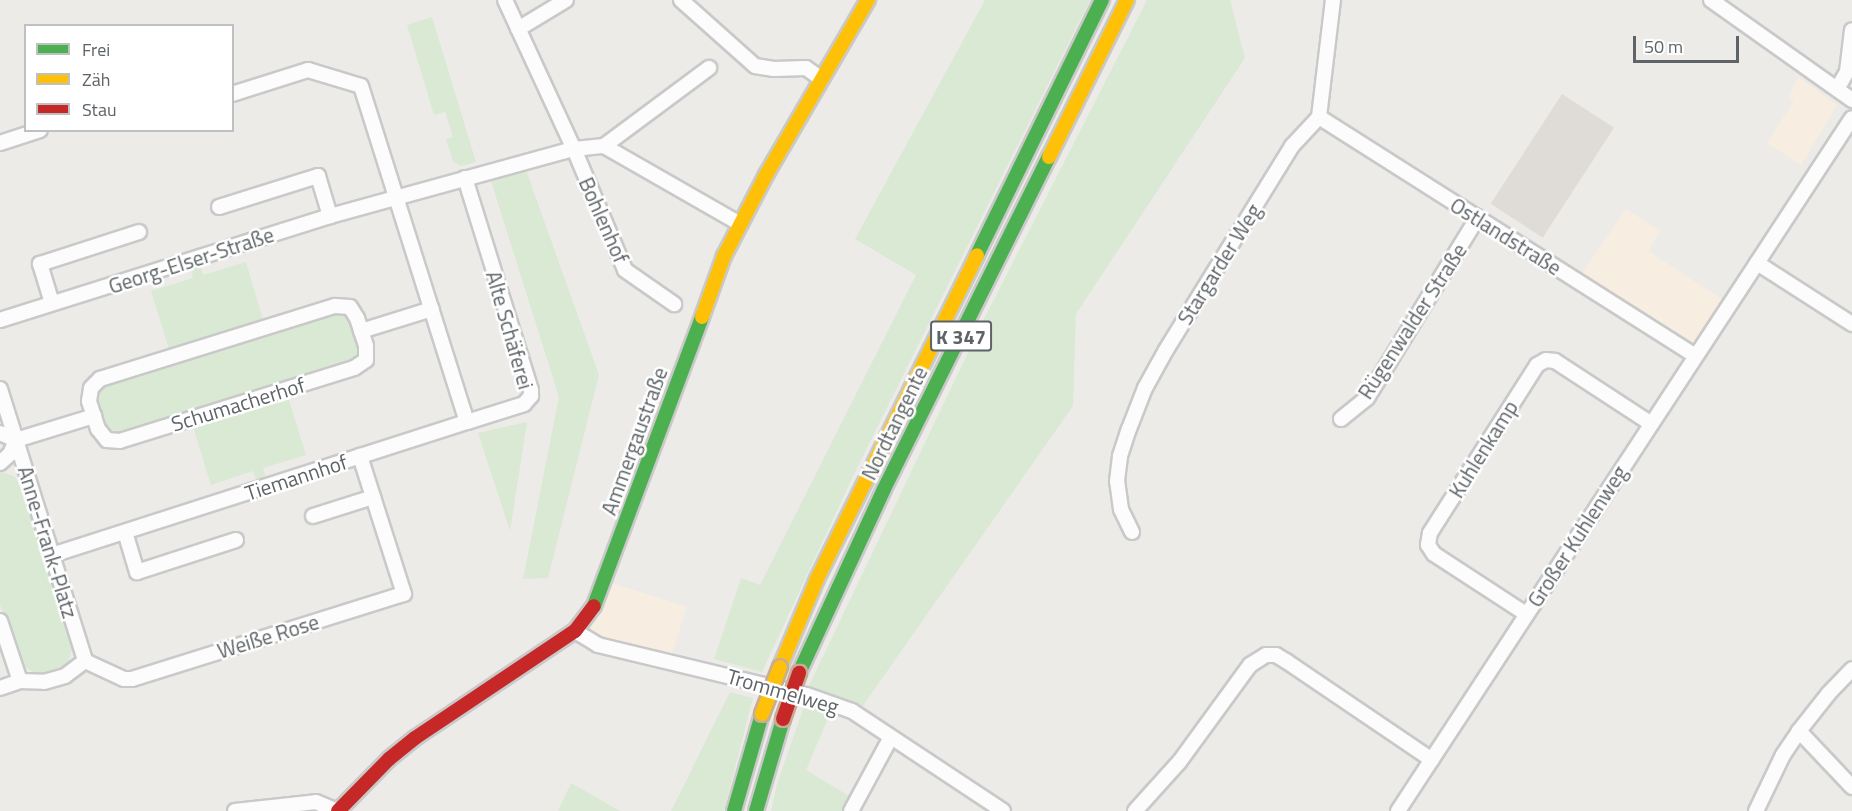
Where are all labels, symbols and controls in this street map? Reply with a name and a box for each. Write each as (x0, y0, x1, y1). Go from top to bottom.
legend (24, 24, 234, 132)
scale bar (1636, 24, 1742, 62)
text: 50 m (1644, 33, 1683, 60)
text: Frei (82, 36, 110, 63)
text: Zäh (82, 66, 110, 93)
text: Stau (82, 96, 117, 123)
street label: Bohlenhof (574, 173, 634, 267)
street label: Ostlandstraße (1446, 192, 1566, 280)
street label: Stargarder Weg (1172, 199, 1266, 329)
street label: Georg-Elser-Straße (105, 221, 277, 299)
street label: Rügenwalder Straße (1352, 238, 1472, 404)
street label: Alte Schäferei (481, 268, 539, 392)
road number: K 347 (930, 319, 992, 353)
street label: Nordtangente (856, 362, 932, 484)
street label: Ammergaustraße (596, 364, 672, 518)
street label: Schumacherhof (168, 372, 308, 436)
street label: Kuhlenkamp (1443, 396, 1523, 502)
street label: Tiemannhof (242, 449, 350, 505)
street label: Großer Kuhlenweg (1522, 461, 1632, 611)
street label: Anne-Frank-Platz (13, 463, 83, 621)
street label: Weiße Rose (214, 609, 322, 663)
street label: Trommelweg (724, 663, 842, 719)

